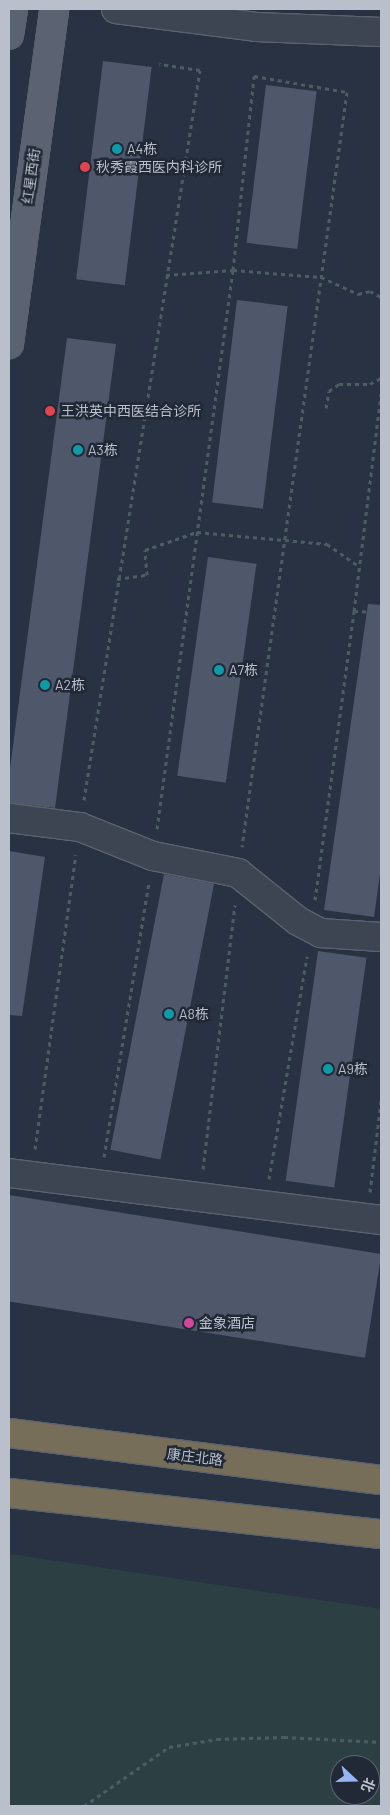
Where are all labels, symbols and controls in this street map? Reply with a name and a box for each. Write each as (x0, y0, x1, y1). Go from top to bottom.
place label: A4栋 (127, 141, 157, 157)
marker: A4栋 (111, 143, 123, 155)
street label: 红星西街 (19, 147, 43, 205)
place label: 秋秀霞西医内科诊所 (96, 159, 222, 175)
marker: 秋秀霞西医内科诊所 (78, 160, 92, 174)
place label: 王洪英中西医结合诊所 (61, 403, 201, 419)
marker: 王洪英中西医结合诊所 (43, 404, 57, 418)
place label: A3栋 (88, 442, 118, 458)
marker: A3栋 (72, 444, 84, 456)
place label: A7栋 (229, 662, 258, 678)
marker: A7栋 (213, 664, 225, 676)
place label: A2栋 (55, 677, 85, 693)
marker: A2栋 (39, 679, 51, 691)
place label: A8栋 (179, 1006, 209, 1022)
marker: A8栋 (163, 1008, 175, 1020)
place label: A9栋 (338, 1061, 368, 1077)
marker: A9栋 (322, 1063, 334, 1075)
place label: 金象酒店 (199, 1315, 255, 1331)
marker: 金象酒店 (183, 1317, 195, 1329)
street label: 康庄北路 (166, 1445, 224, 1469)
north arrow (330, 1755, 380, 1805)
text: 北 (358, 1776, 379, 1795)

